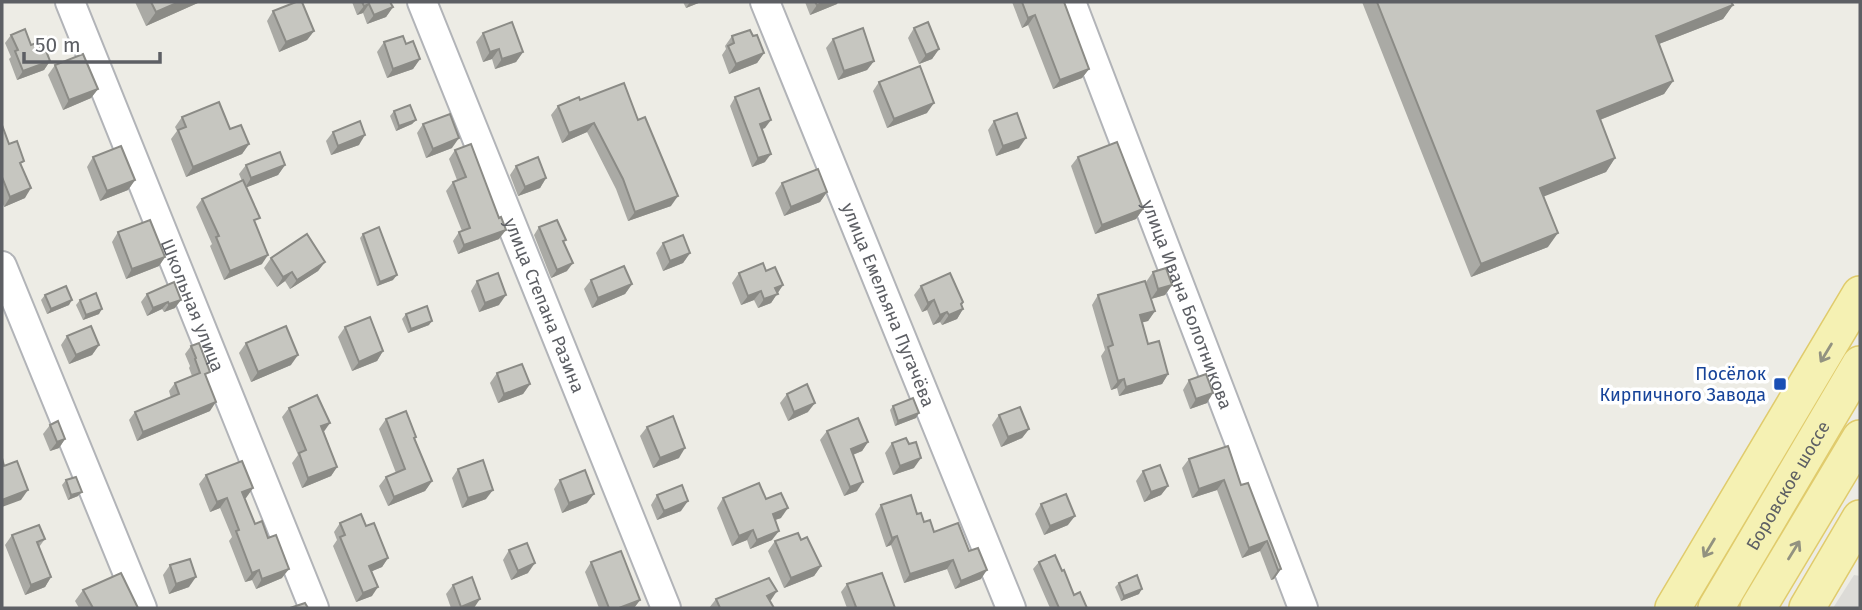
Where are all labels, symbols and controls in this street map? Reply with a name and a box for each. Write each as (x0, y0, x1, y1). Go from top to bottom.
scale bar (24, 21, 161, 65)
text: 50 m (35, 32, 81, 58)
street label: улица Ивана Болотникова (1137, 197, 1237, 412)
street label: улица Емельяна Пугачёва (837, 200, 939, 410)
street label: улица Степана Разина (499, 215, 589, 396)
street label: Школьная улица (156, 236, 229, 375)
one-way arrow (1819, 342, 1833, 362)
place label: Посёлок Кирпичного Завода (1599, 363, 1767, 406)
marker: Посёлок Кирпичного Завода (1772, 376, 1788, 392)
street label: Боровское шоссе (1742, 417, 1835, 554)
one-way arrow (1702, 537, 1716, 557)
one-way arrow (1787, 541, 1801, 561)

